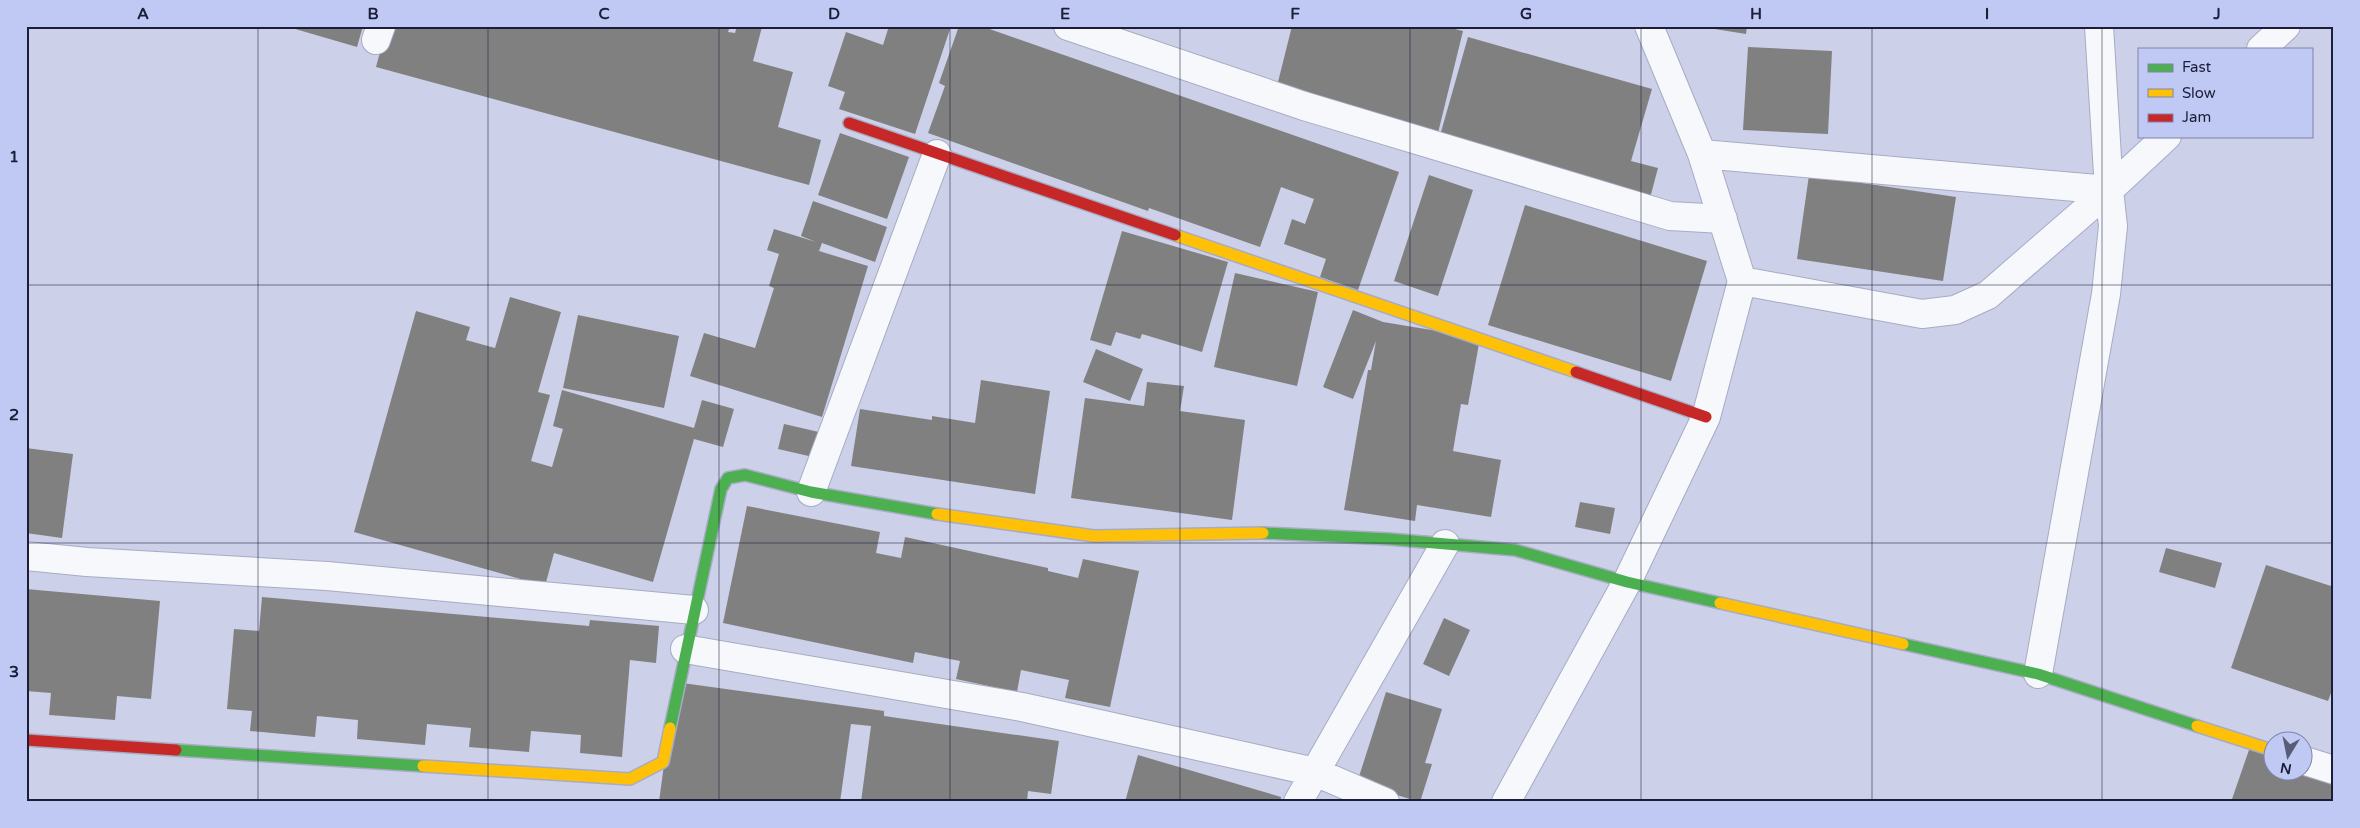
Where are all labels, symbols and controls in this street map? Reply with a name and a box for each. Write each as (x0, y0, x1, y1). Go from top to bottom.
text: A (137, 4, 149, 24)
text: B (367, 4, 379, 24)
text: C (598, 4, 610, 24)
text: D (828, 4, 840, 24)
text: E (1060, 4, 1070, 24)
text: F (1290, 4, 1300, 24)
text: G (1520, 4, 1532, 24)
text: H (1750, 4, 1762, 24)
text: I (1985, 4, 1989, 24)
text: J (2212, 4, 2221, 24)
legend (2138, 48, 2312, 138)
text: Fast (2182, 58, 2212, 76)
text: Slow (2182, 84, 2216, 102)
text: Jam (2182, 108, 2211, 126)
text: 1 (9, 147, 19, 167)
text: 2 (9, 405, 19, 425)
text: 3 (9, 662, 19, 682)
north arrow (2262, 730, 2312, 780)
text: N (2279, 759, 2293, 778)

